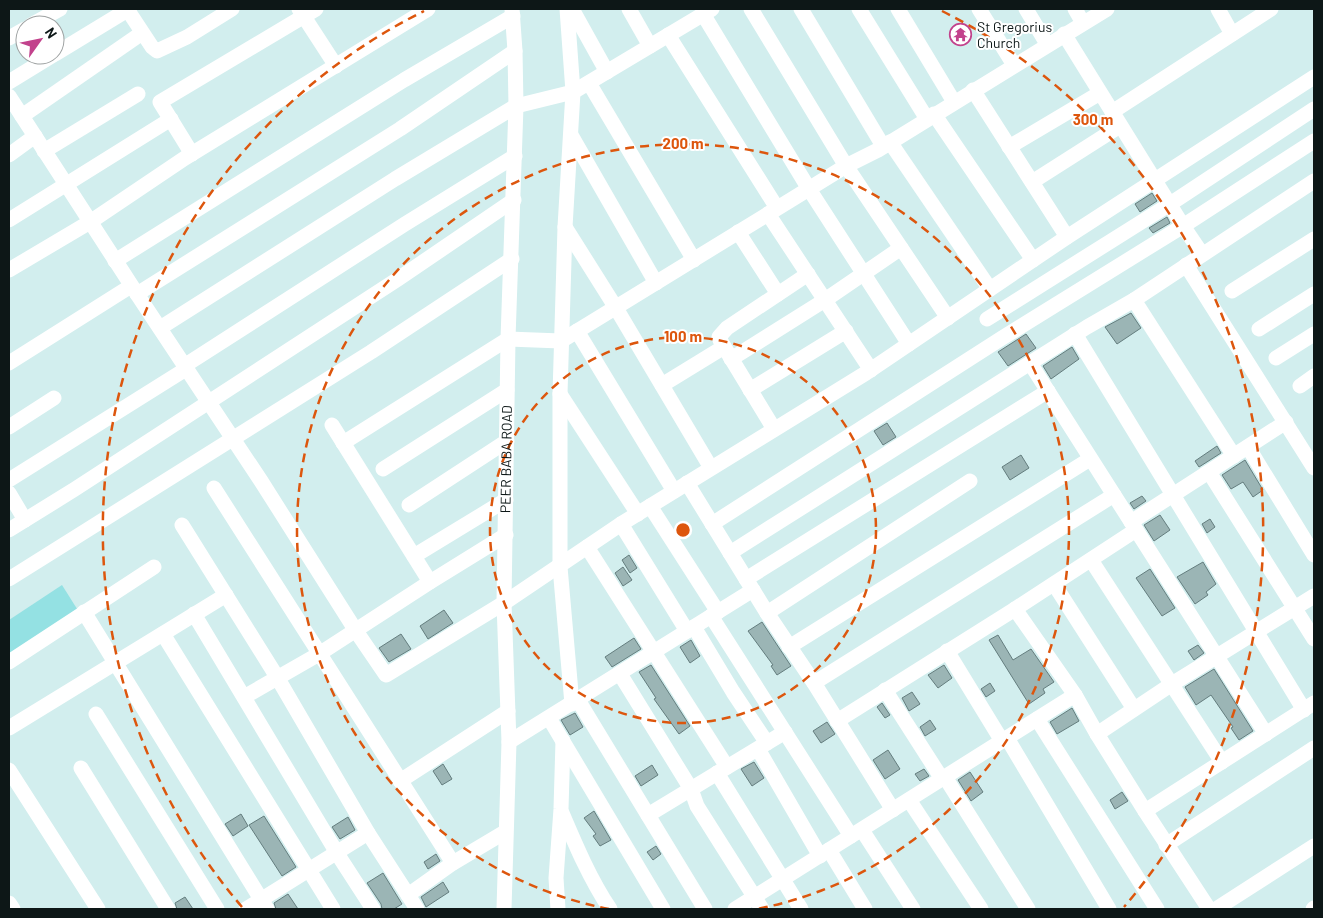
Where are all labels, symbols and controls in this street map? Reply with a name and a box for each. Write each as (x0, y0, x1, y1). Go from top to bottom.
north arrow (15, 15, 65, 65)
place label: St Gregorius Church (977, 18, 1052, 51)
temple icon: St Gregorius Church (949, 23, 973, 47)
text: N (42, 24, 61, 41)
text: 300 m (1073, 110, 1113, 128)
text: 200 m (662, 134, 704, 152)
text: 100 m (664, 327, 702, 345)
street label: PEER BABA ROAD (496, 405, 515, 513)
centre of rings (674, 521, 692, 539)

